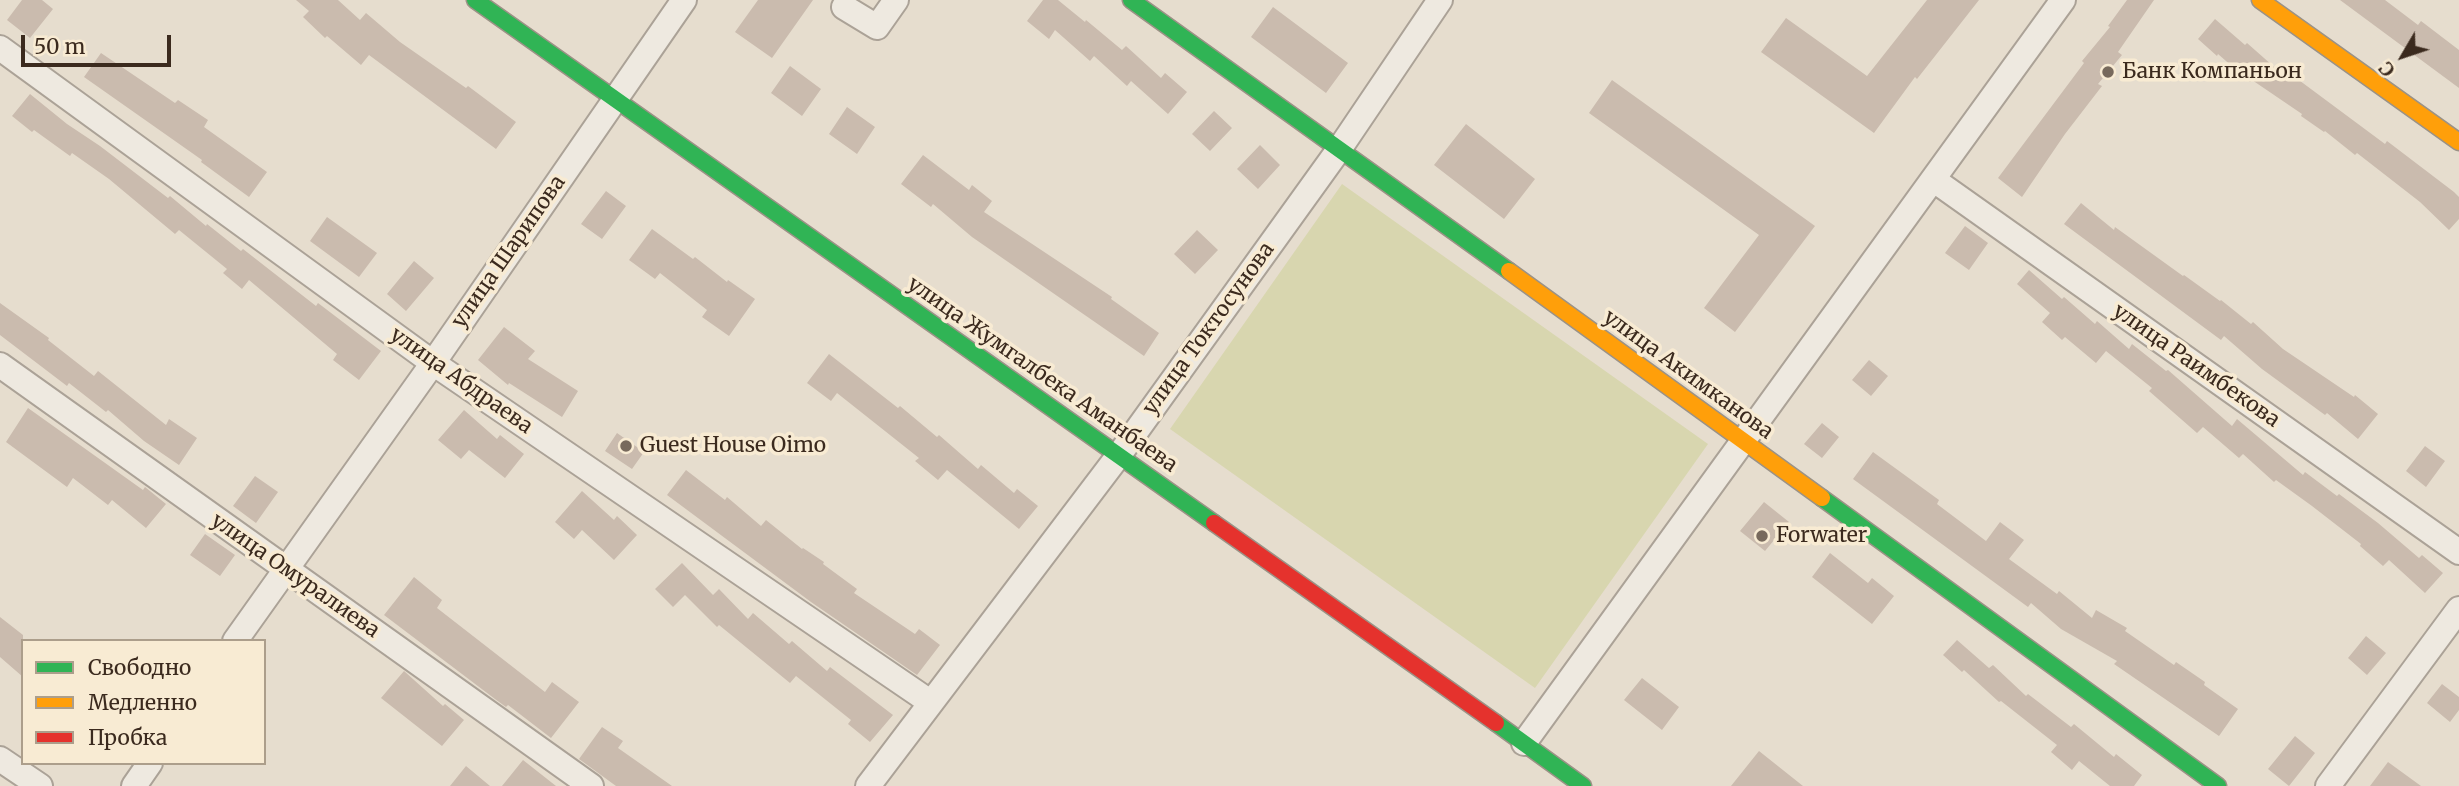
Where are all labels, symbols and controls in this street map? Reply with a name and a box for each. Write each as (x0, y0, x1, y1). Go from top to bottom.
scale bar (24, 21, 175, 65)
north arrow (2368, 21, 2438, 91)
text: 50 m (34, 33, 85, 60)
text: С (2373, 57, 2400, 82)
place label: Банк Компаньон (2122, 59, 2302, 85)
marker: Банк Компаньон (2100, 64, 2116, 80)
street label: улица Шарипова (447, 171, 571, 333)
street label: улица Токтосунова (1138, 238, 1280, 420)
street label: улица Жумгалбека Аманбаева (902, 272, 1182, 478)
street label: улица Раимбекова (2108, 299, 2284, 433)
street label: улица Акимканова (1598, 305, 1778, 445)
street label: улица Абдраева (385, 322, 537, 440)
place label: Guest House Oimo (640, 433, 826, 459)
marker: Guest House Oimo (618, 438, 634, 454)
street label: улица Омуралиева (206, 508, 384, 644)
place label: Forwater (1776, 523, 1867, 549)
marker: Forwater (1754, 528, 1770, 544)
legend (21, 639, 266, 765)
text: Свободно (88, 654, 191, 681)
text: Медленно (88, 689, 197, 716)
text: Пробка (88, 724, 167, 751)

